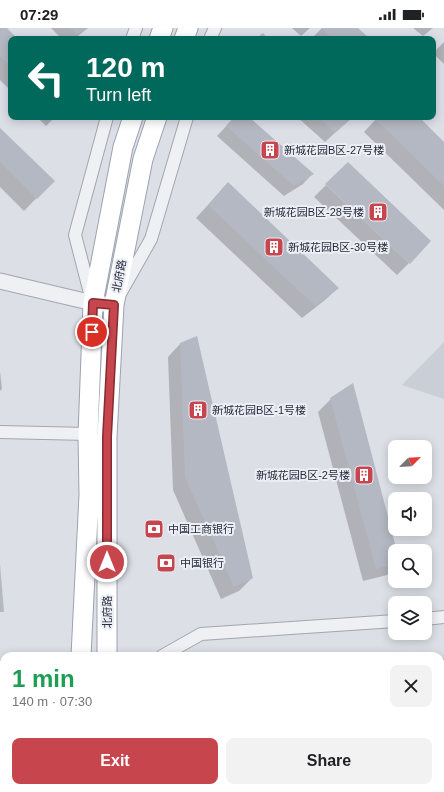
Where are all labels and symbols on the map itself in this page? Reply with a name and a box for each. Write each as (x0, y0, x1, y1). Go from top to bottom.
building icon: 新城花园B区-27号楼 (259, 139, 281, 161)
place label: 新城花园B区-27号楼 (284, 144, 384, 156)
building icon: 新城花园B区-28号楼 (367, 201, 389, 223)
place label: 新城花园B区-28号楼 (264, 206, 364, 218)
building icon: 新城花园B区-30号楼 (263, 236, 285, 258)
place label: 新城花园B区-30号楼 (288, 241, 388, 253)
street label: 北府路 (110, 259, 128, 293)
pin (75, 315, 109, 349)
building icon: 新城花园B区-1号楼 (187, 399, 209, 421)
place label: 新城花园B区-1号楼 (212, 404, 306, 416)
north arrow (388, 440, 432, 484)
building icon: 新城花园B区-2号楼 (353, 464, 375, 486)
place label: 新城花园B区-2号楼 (256, 469, 350, 481)
bank icon: 中国工商银行 (143, 518, 165, 540)
place label: 中国工商银行 (168, 523, 234, 535)
position arrow (86, 541, 128, 583)
bank icon: 中国银行 (155, 552, 177, 574)
place label: 中国银行 (180, 557, 224, 569)
street label: 北府路 (101, 596, 113, 629)

